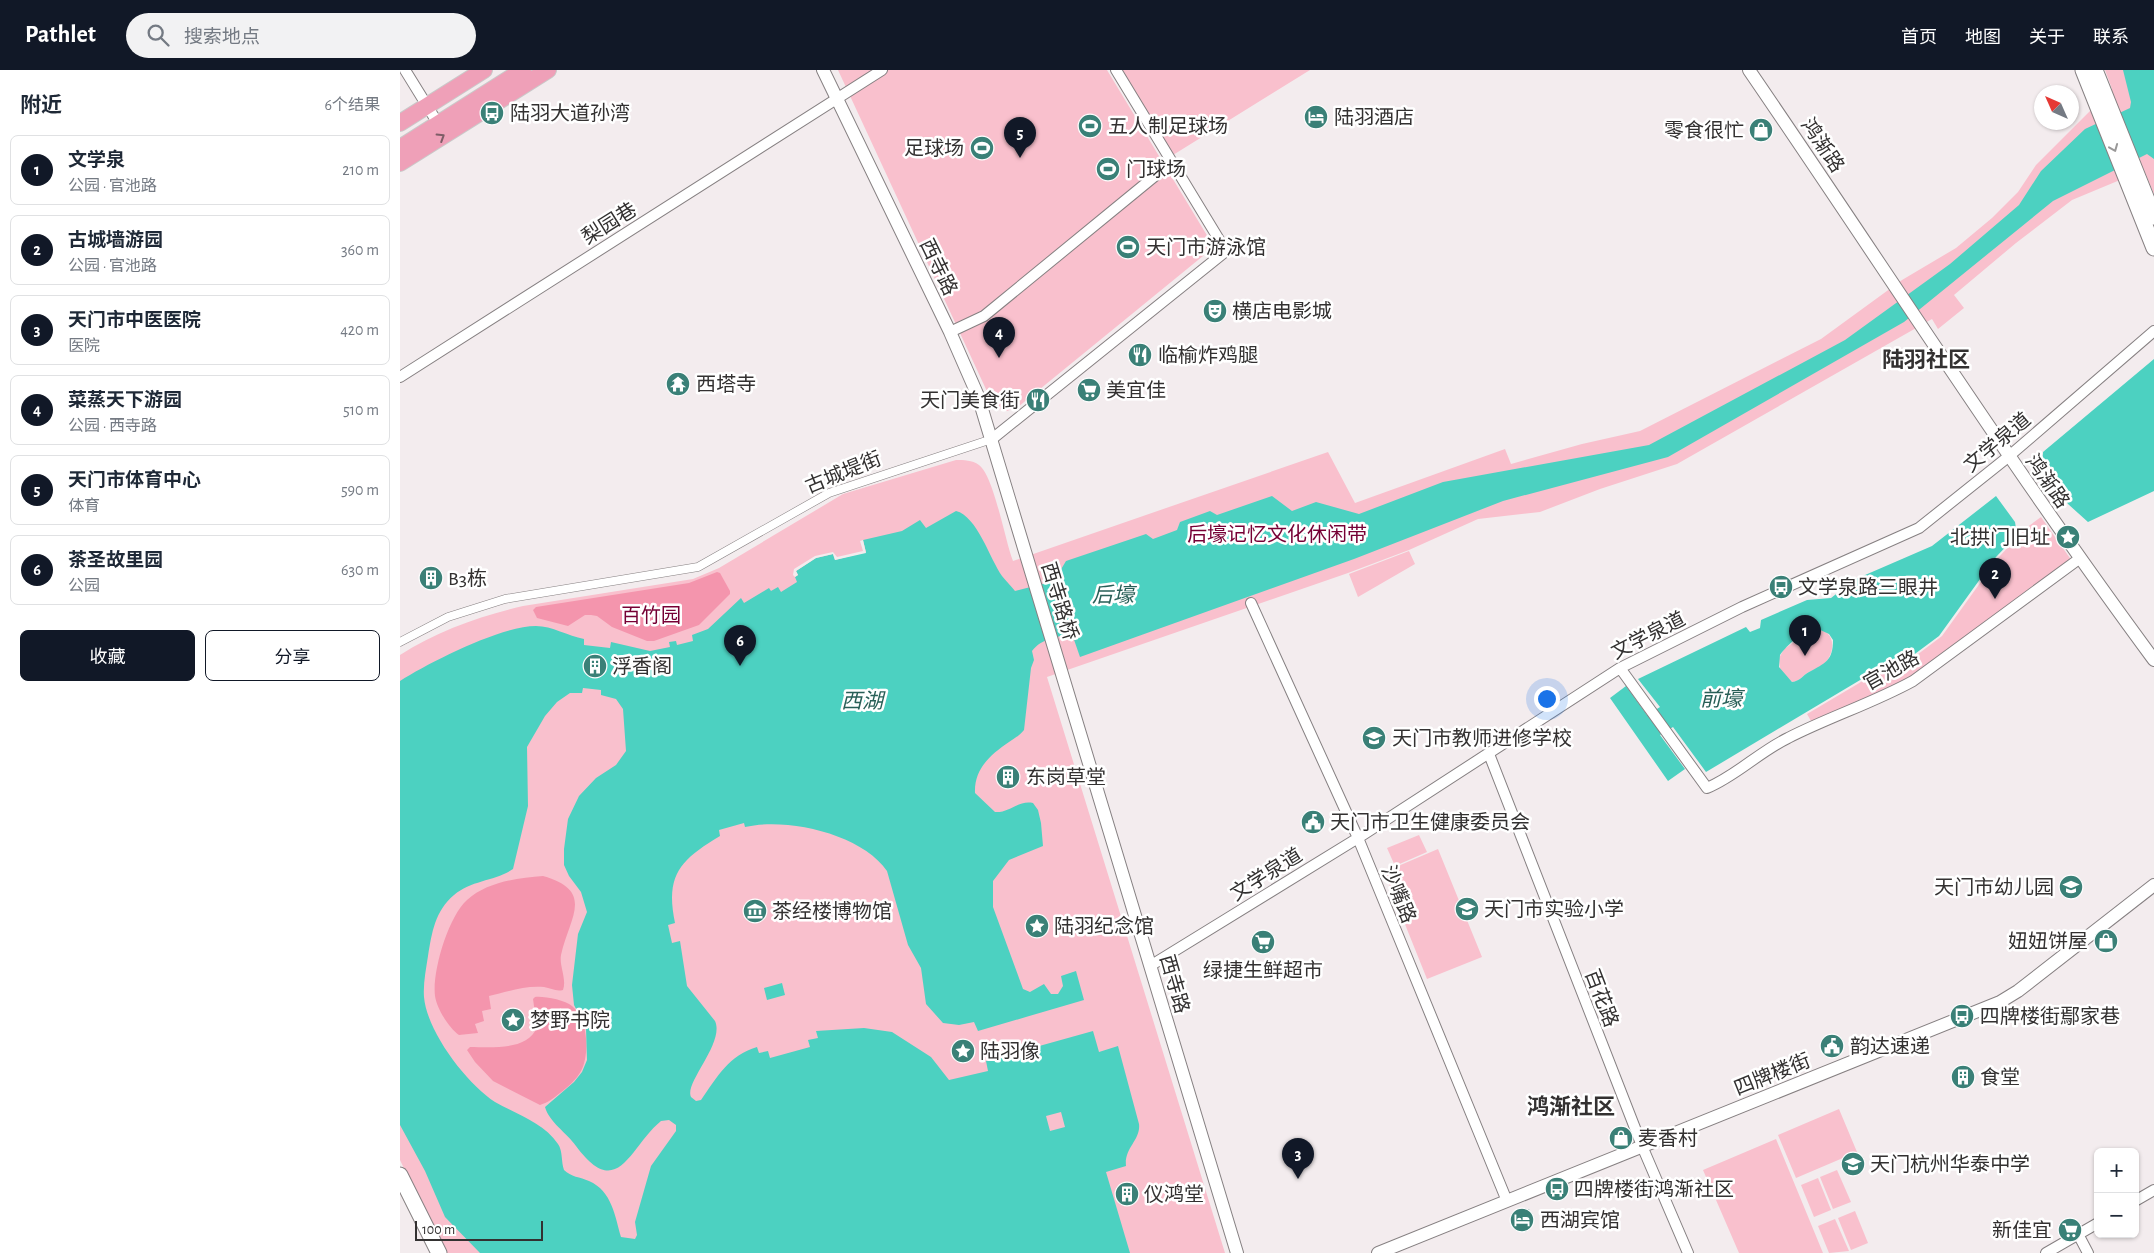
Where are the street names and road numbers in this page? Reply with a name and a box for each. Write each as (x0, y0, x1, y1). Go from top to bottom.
street label: 鸿渐路 (1797, 115, 1848, 176)
street label: 梨园巷 (578, 199, 640, 248)
street label: 西寺路 (916, 236, 961, 299)
street label: 文学泉道 (1960, 409, 2035, 476)
street label: 古城堤街 (802, 447, 884, 497)
street label: 鸿渐路 (2022, 451, 2073, 512)
street label: 西寺路桥 (1038, 560, 1081, 642)
street label: 文学泉道 (1608, 608, 1689, 663)
street label: 官池路 (1860, 647, 1923, 694)
street label: 文学泉道 (1227, 844, 1306, 905)
street label: 沙嘴路 (1378, 862, 1420, 926)
street label: 西寺路 (1156, 952, 1193, 1016)
street label: 百花路 (1581, 966, 1622, 1030)
street label: 四牌楼街 (1731, 1050, 1813, 1099)

